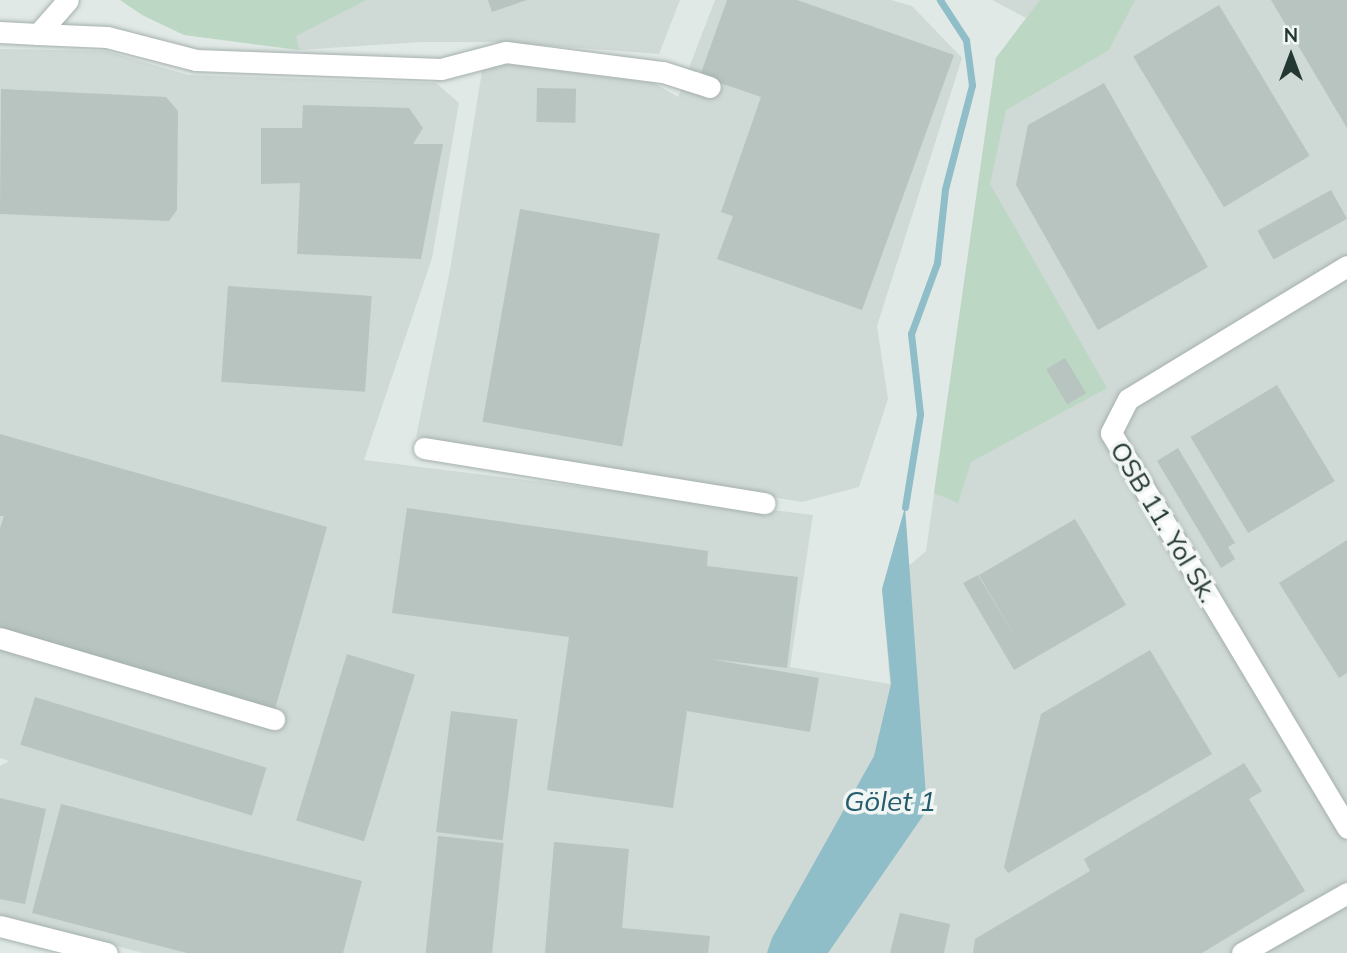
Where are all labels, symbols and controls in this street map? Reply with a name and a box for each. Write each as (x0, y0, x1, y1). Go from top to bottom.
north arrow (1256, 21, 1326, 91)
text: N (1284, 23, 1298, 47)
street label: OSB 11. Yol Sk. (1104, 436, 1224, 608)
water label: Gölet 1 (844, 784, 936, 818)

